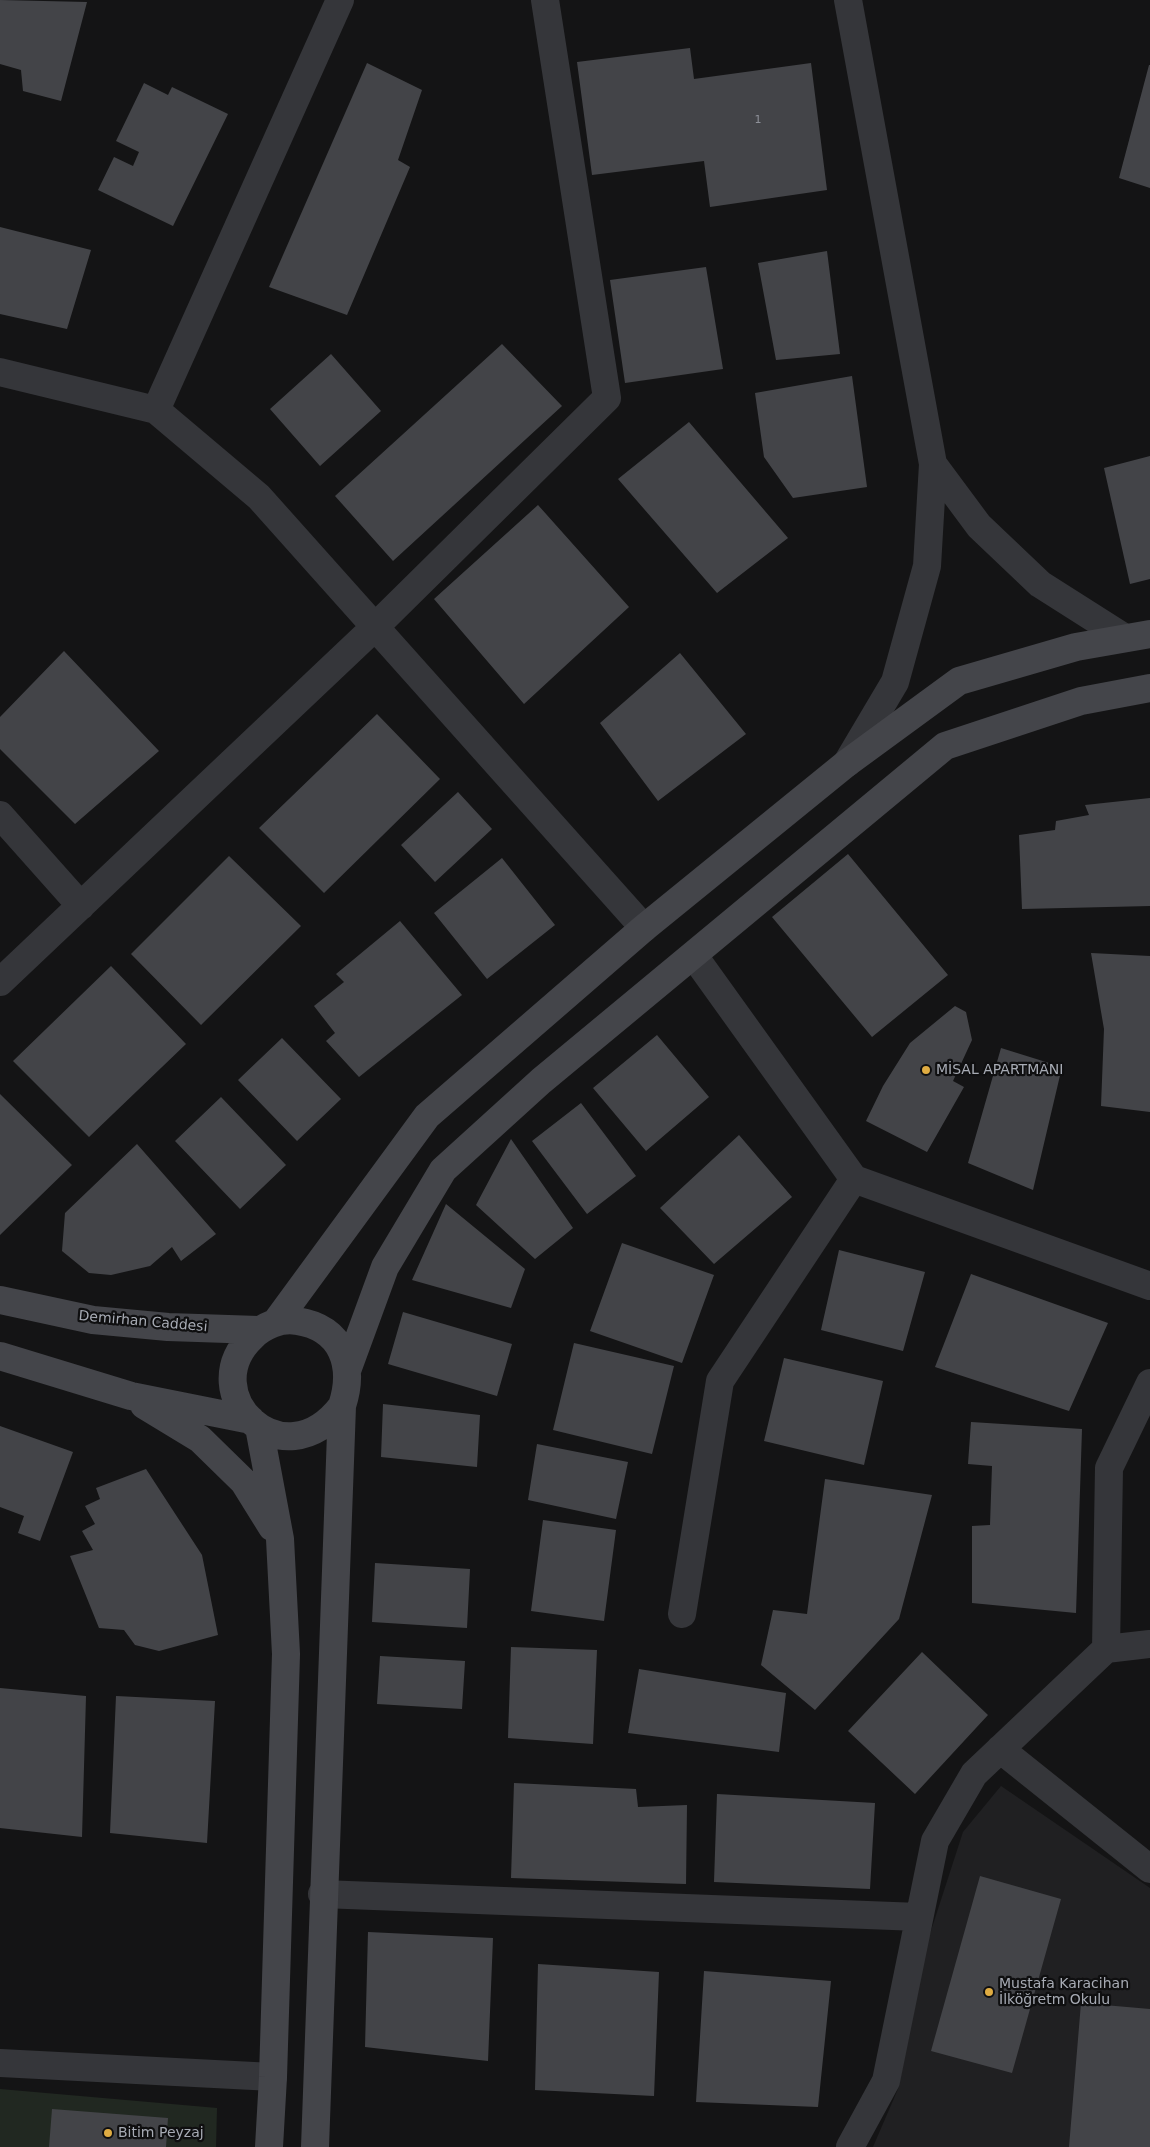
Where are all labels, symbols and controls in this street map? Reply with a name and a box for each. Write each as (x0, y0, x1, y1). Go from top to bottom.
house number: 1 (755, 113, 761, 127)
place label: MİSAL APARTMANI (936, 1062, 1063, 1078)
marker: MİSAL APARTMANI (920, 1064, 932, 1076)
street label: Demirhan Caddesi (78, 1308, 208, 1336)
place label: Mustafa Karacihan İlköğretm Okulu (999, 1976, 1129, 2008)
marker: Mustafa Karacihan İlköğretm Okulu (983, 1986, 995, 1998)
place label: Bitim Peyzaj (118, 2125, 204, 2141)
marker: Bitim Peyzaj (102, 2127, 114, 2139)

